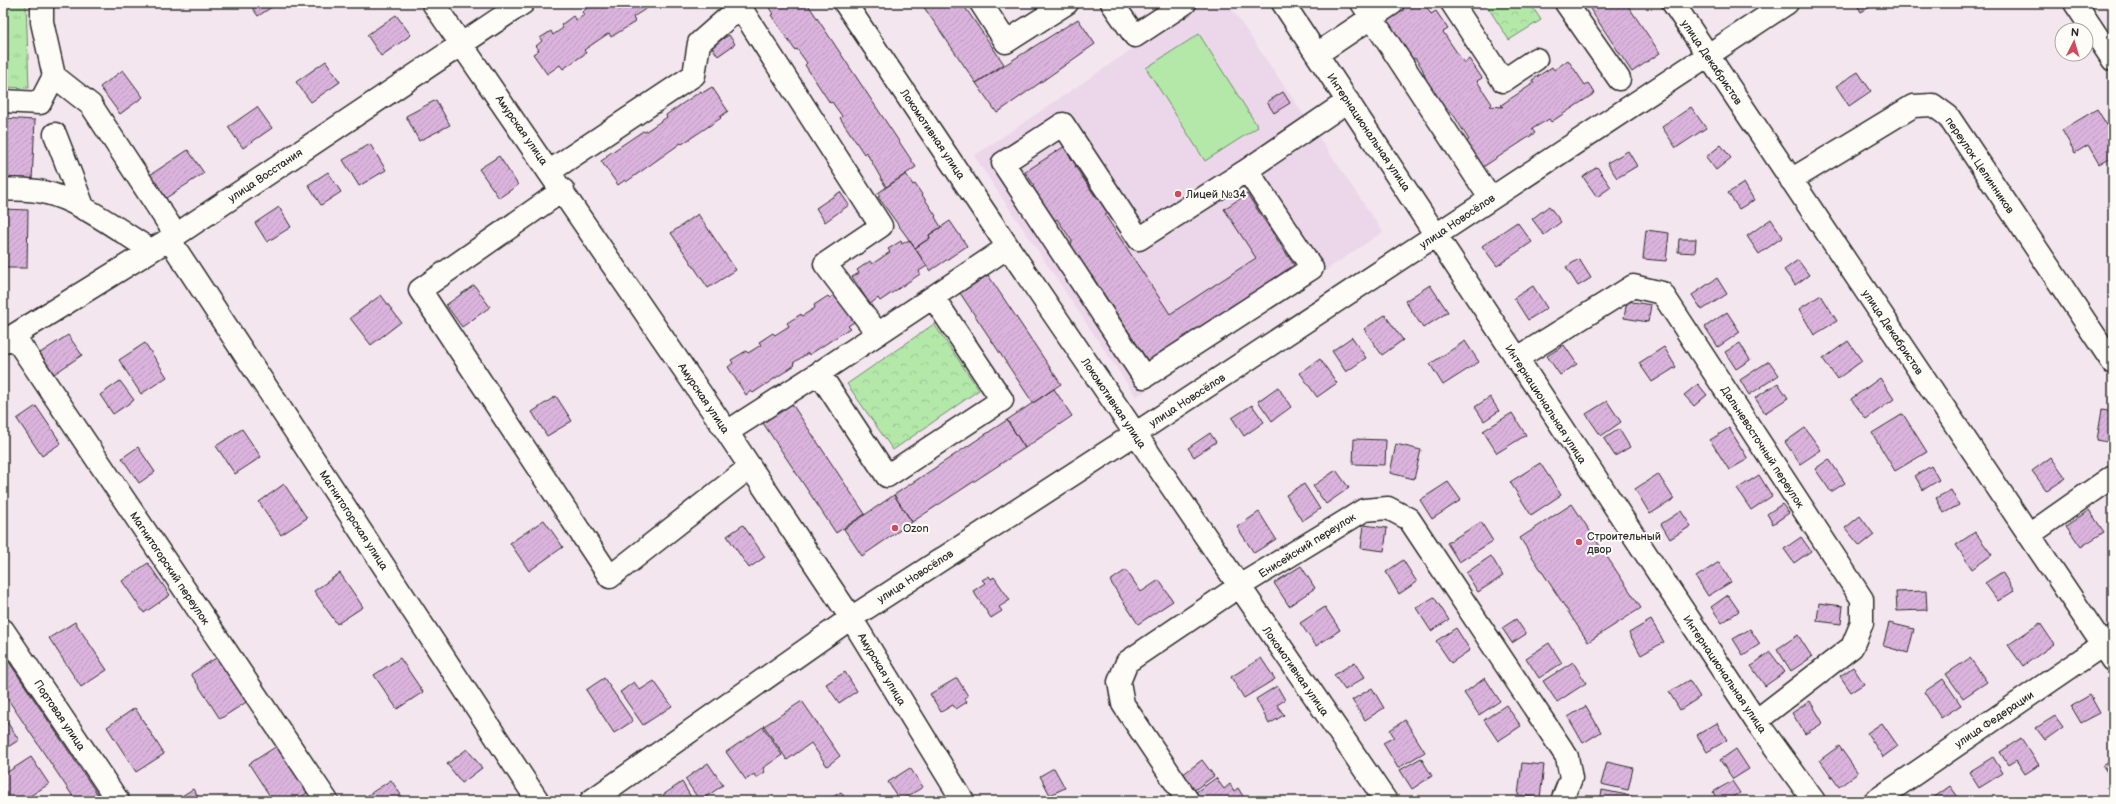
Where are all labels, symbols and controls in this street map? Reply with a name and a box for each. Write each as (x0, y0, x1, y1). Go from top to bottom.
street label: улица Декабристов (1678, 17, 1745, 107)
north arrow (2054, 22, 2094, 62)
text: N (2070, 26, 2080, 39)
street label: Интернациональная улица (1324, 71, 1413, 194)
street label: Локомотивная улица (897, 86, 968, 182)
street label: Амурская улица (492, 92, 551, 168)
street label: переулок Целинников (1942, 115, 2017, 216)
street label: улица Восстания (226, 146, 305, 205)
place label: Лицей №34 (1185, 188, 1247, 201)
marker: Лицей №34 (1173, 189, 1183, 199)
street label: улица Новосёлов (1417, 191, 1498, 251)
street label: улица Декабристов (1859, 287, 1926, 377)
street label: Интернациональная улица (1502, 342, 1589, 467)
street label: Локомотивная улица (1078, 355, 1149, 451)
street label: Амурская улица (675, 360, 732, 436)
street label: улица Новосёлов (1147, 371, 1228, 430)
street label: Дальневосточный переулок (1718, 384, 1807, 511)
street label: Магнитогорская улица (317, 468, 391, 573)
street label: Магнитогорский переулок (127, 509, 212, 627)
street label: Енисейский переулок (1256, 510, 1358, 581)
place label: Ozon (903, 522, 929, 535)
marker: Ozon (890, 523, 900, 533)
place label: Строительный двор (1587, 530, 1661, 556)
marker: Строительный двор (1574, 537, 1584, 547)
street label: улица Новосёлов (875, 547, 956, 606)
street label: Интернациональная улица (1680, 613, 1769, 736)
street label: Локомотивная улица (1259, 623, 1332, 719)
street label: Амурская улица (854, 630, 909, 708)
street label: Портовая улица (31, 677, 88, 753)
street label: улица Федерации (1952, 688, 2036, 751)

